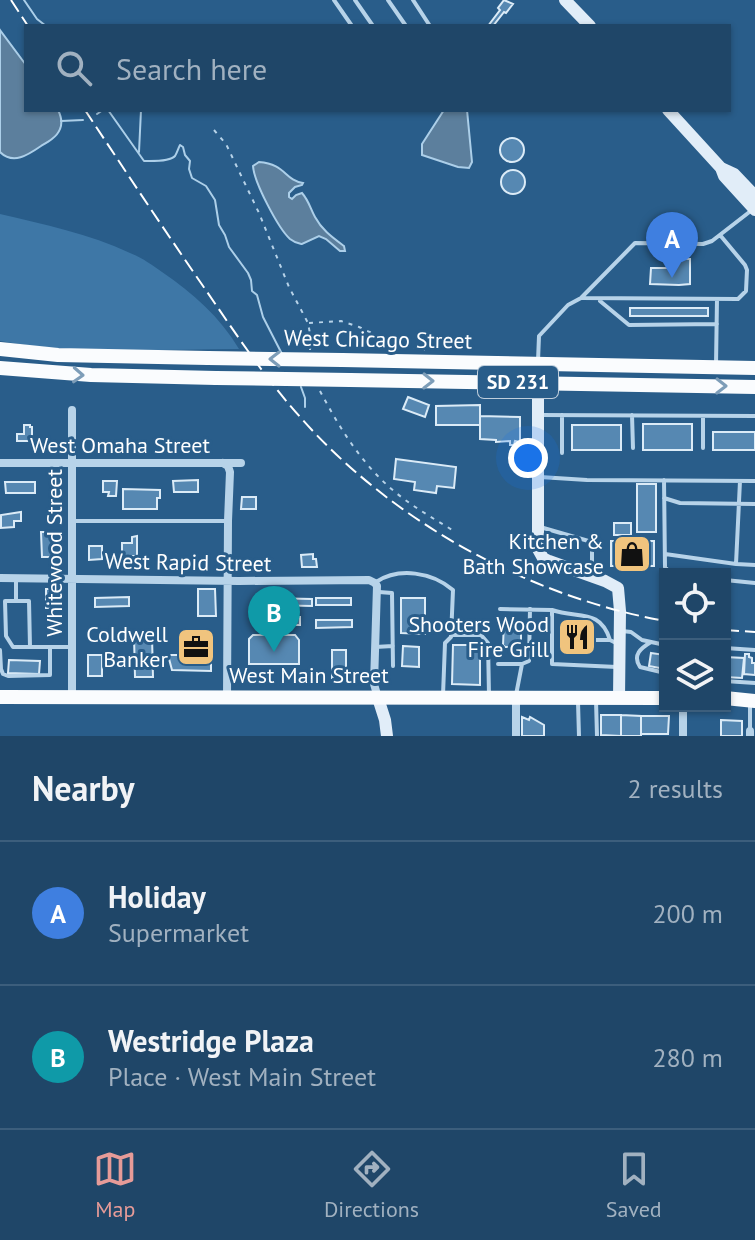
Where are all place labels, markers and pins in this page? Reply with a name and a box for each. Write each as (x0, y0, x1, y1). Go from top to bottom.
pin: A (646, 212, 698, 278)
place label: Kitchen & Bath Showcase (462, 527, 604, 580)
shop icon: Kitchen & Bath Showcase (611, 533, 653, 575)
pin: B (248, 586, 300, 652)
place label: Shooters Wood Fire Grill (408, 610, 550, 663)
restaurant icon: Shooters Wood Fire Grill (556, 616, 598, 658)
place label: Coldwell Banker (86, 620, 169, 673)
office icon: Coldwell Banker (175, 626, 217, 668)

